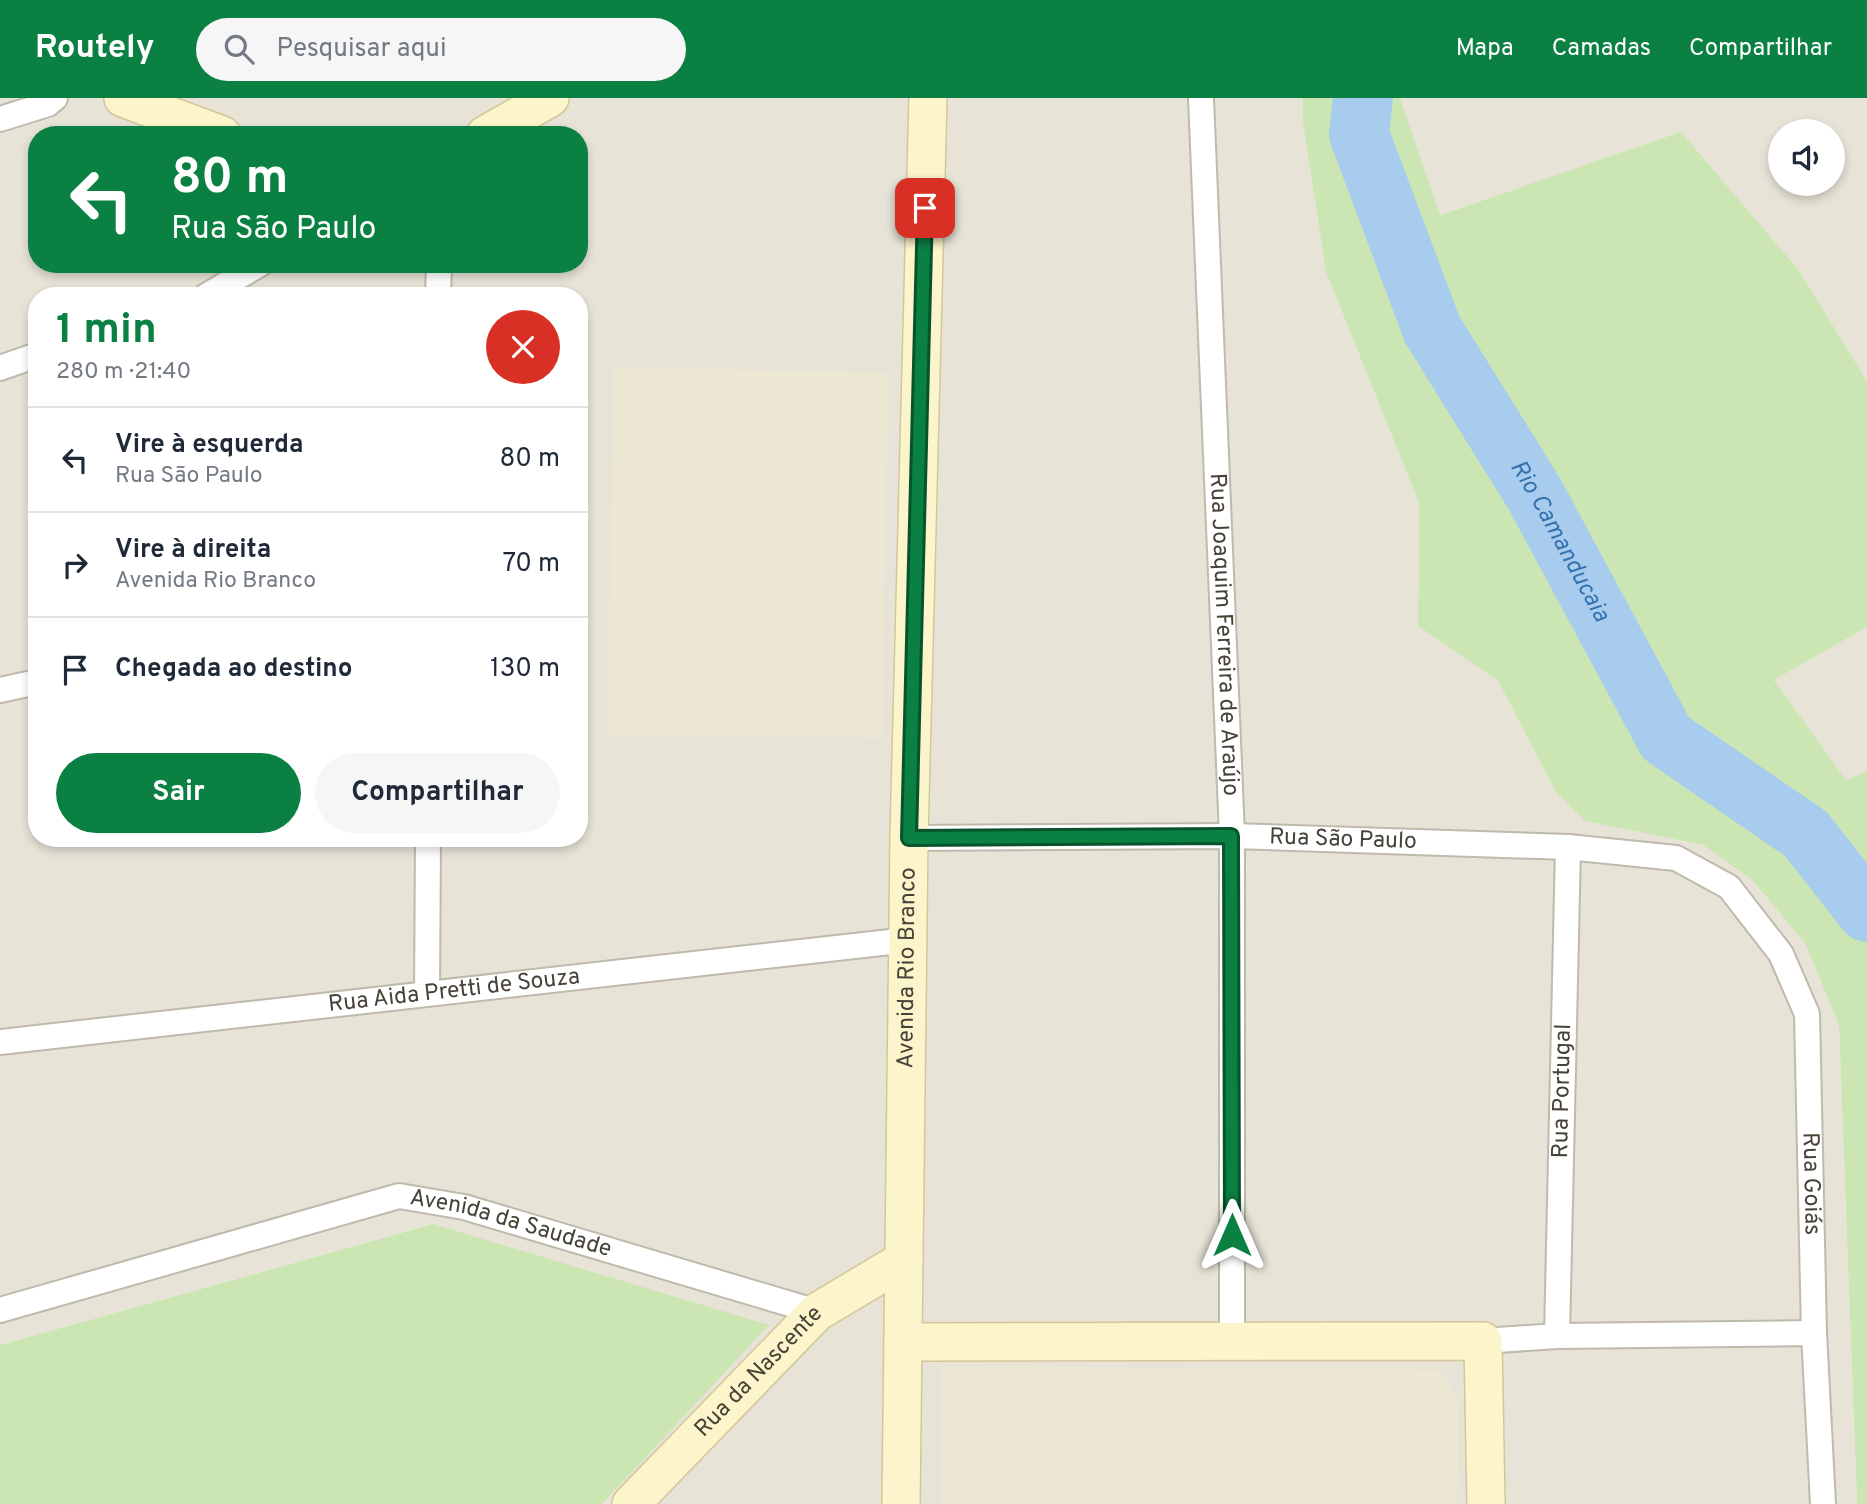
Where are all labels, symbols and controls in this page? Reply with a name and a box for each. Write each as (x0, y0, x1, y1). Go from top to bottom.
search box (196, 18, 686, 81)
text: Routely (35, 28, 154, 70)
icon: search (220, 30, 258, 68)
text: Pesquisar aqui (276, 33, 447, 66)
text: Mapa (1456, 34, 1514, 64)
text: Camadas (1552, 34, 1651, 64)
text: Compartilhar (1689, 34, 1832, 64)
map controls (1768, 119, 1845, 196)
button: sound (1768, 119, 1845, 196)
text: 80 m (171, 149, 288, 211)
icon: left (56, 154, 147, 245)
pin (895, 178, 955, 238)
icon: arrive (906, 189, 944, 227)
text: Rua São Paulo (171, 210, 376, 250)
text: 1 min (56, 305, 157, 358)
button: close (486, 310, 560, 384)
text: 280 m · 21:40 (56, 358, 191, 387)
text: Vire à esquerda (115, 429, 303, 462)
icon: left (56, 441, 94, 479)
text: 80 m (500, 443, 560, 476)
water label: Rio Camanducaia (1502, 455, 1616, 628)
text: Rua São Paulo (115, 462, 263, 491)
street label: Rua Joaquim Ferreira de Araújo (1202, 472, 1245, 797)
text: Vire à direita (115, 534, 271, 567)
icon: right (56, 546, 94, 584)
text: 70 m (502, 548, 560, 581)
text: Avenida Rio Branco (115, 567, 316, 596)
icon: arrive (56, 651, 94, 689)
text: Chegada ao destino (115, 653, 352, 686)
text: 130 m (490, 653, 560, 686)
button: Sair (56, 753, 301, 833)
button: Compartilhar (315, 753, 560, 833)
street label: Rua São Paulo (1269, 823, 1417, 857)
street label: Avenida Rio Branco (892, 867, 923, 1069)
street label: Rua Aida Pretti de Souza (327, 962, 582, 1020)
street label: Rua Portugal (1547, 1024, 1579, 1159)
street label: Rua Goiás (1795, 1132, 1826, 1235)
street label: Avenida da Saudade (408, 1184, 615, 1265)
position arrow (1195, 1198, 1269, 1272)
street label: Rua da Nascente (689, 1300, 829, 1444)

